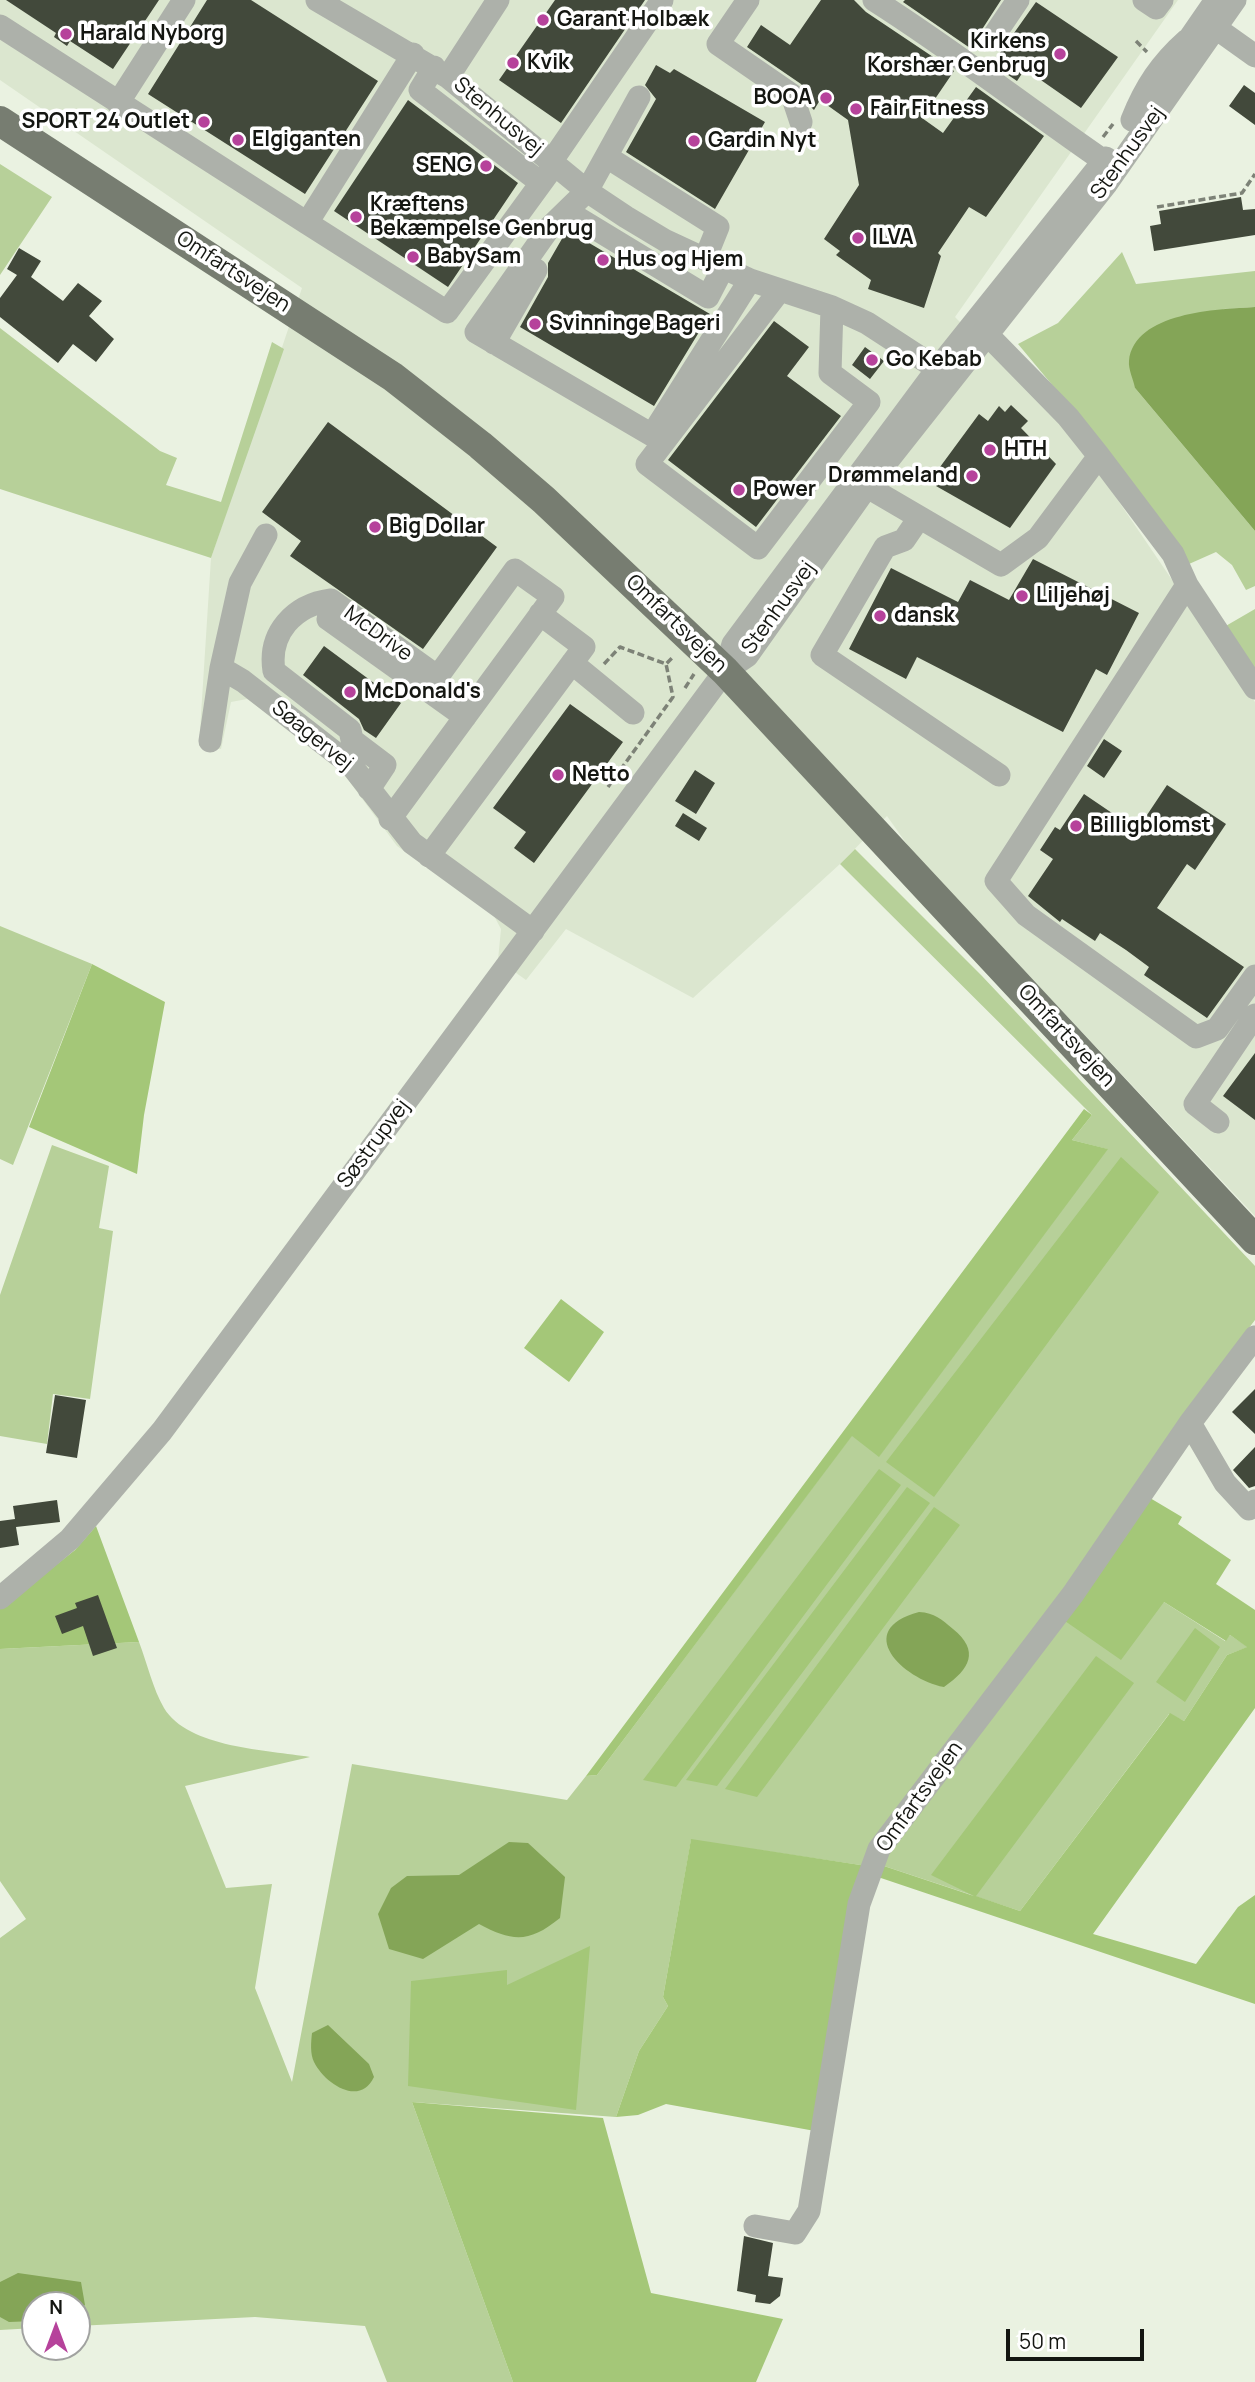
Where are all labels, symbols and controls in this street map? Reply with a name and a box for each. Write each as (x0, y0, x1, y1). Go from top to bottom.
place label: Garant Holbæk (557, 7, 709, 33)
marker: Garant Holbæk (535, 12, 551, 28)
place label: Harald Nyborg (80, 21, 224, 47)
marker: Harald Nyborg (58, 26, 74, 42)
place label: Kirkens Korshær Genbrug (867, 29, 1046, 79)
marker: Kirkens Korshær Genbrug (1052, 46, 1068, 62)
place label: Kvik (527, 50, 569, 76)
marker: Kvik (505, 55, 521, 71)
street label: Stenhusvej (448, 72, 548, 162)
place label: BOOA (754, 85, 812, 111)
marker: BOOA (818, 90, 834, 106)
place label: Fair Fitness (870, 96, 985, 122)
marker: Fair Fitness (848, 101, 864, 117)
street label: Stenhusvej (1086, 102, 1170, 204)
place label: SPORT 24 Outlet (22, 109, 190, 135)
marker: SPORT 24 Outlet (196, 114, 212, 130)
place label: Elgiganten (252, 127, 361, 153)
place label: Gardin Nyt (708, 128, 817, 154)
marker: Elgiganten (230, 132, 246, 148)
marker: Gardin Nyt (686, 133, 702, 149)
place label: SENG (415, 153, 472, 179)
marker: SENG (478, 158, 494, 174)
place label: Kræftens Bekæmpelse Genbrug (370, 192, 593, 242)
marker: Kræftens Bekæmpelse Genbrug (348, 209, 364, 225)
place label: ILVA (872, 225, 913, 251)
street label: Omfartsvejen (171, 226, 295, 318)
marker: ILVA (850, 230, 866, 246)
place label: BabySam (427, 244, 521, 270)
place label: Hus og Hjem (617, 247, 743, 273)
marker: BabySam (405, 249, 421, 265)
marker: Hus og Hjem (595, 252, 611, 268)
place label: Svinninge Bageri (549, 311, 721, 337)
marker: Svinninge Bageri (527, 316, 543, 332)
place label: Go Kebab (886, 347, 982, 373)
marker: Go Kebab (864, 352, 880, 368)
place label: HTH (1004, 437, 1047, 463)
marker: HTH (982, 442, 998, 458)
place label: Drømmeland (828, 463, 958, 489)
marker: Drømmeland (964, 468, 980, 484)
place label: Power (753, 477, 816, 503)
marker: Power (731, 482, 747, 498)
place label: Big Dollar (389, 514, 485, 540)
marker: Big Dollar (367, 519, 383, 535)
street label: Stenhusvej (737, 557, 821, 659)
street label: Omfartsvejen (620, 570, 732, 678)
place label: Liljehøj (1036, 583, 1110, 609)
marker: Liljehøj (1014, 588, 1030, 604)
street label: McDrive (339, 601, 417, 667)
place label: dansk (894, 603, 955, 629)
marker: dansk (872, 608, 888, 624)
place label: McDonald's (364, 679, 481, 705)
marker: McDonald's (342, 684, 358, 700)
street label: Søagervej (266, 696, 358, 776)
place label: Netto (572, 762, 630, 788)
marker: Netto (550, 767, 566, 783)
place label: Billigblomst (1090, 813, 1211, 839)
marker: Billigblomst (1068, 818, 1084, 834)
street label: Omfartsvejen (1012, 980, 1120, 1092)
street label: Søstrupvej (332, 1095, 416, 1193)
street label: Omfartsvejen (871, 1737, 969, 1857)
north arrow (21, 2291, 91, 2361)
text: N (49, 2294, 63, 2320)
scale bar (1010, 2316, 1148, 2360)
text: 50 m (1019, 2327, 1066, 2355)

